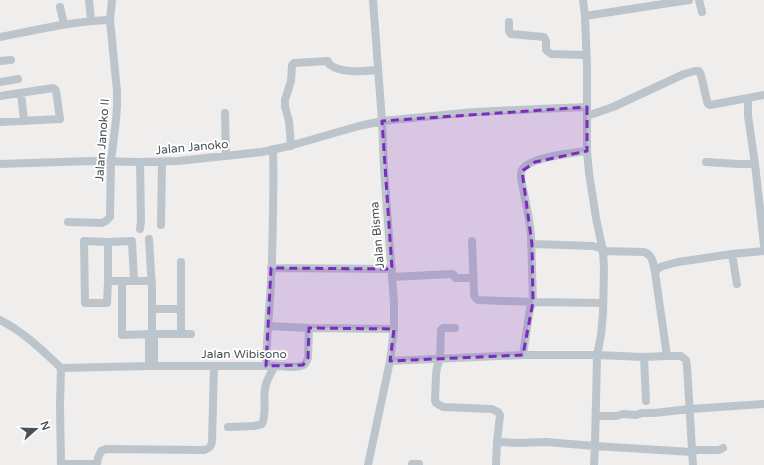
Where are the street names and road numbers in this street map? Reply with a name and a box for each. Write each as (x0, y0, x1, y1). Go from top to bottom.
street label: Jalan Janoko II (92, 98, 112, 182)
street label: Jalan Janoko (155, 137, 229, 157)
street label: Jalan Bisma (367, 201, 387, 269)
street label: Jalan Wibisono (201, 347, 287, 361)

